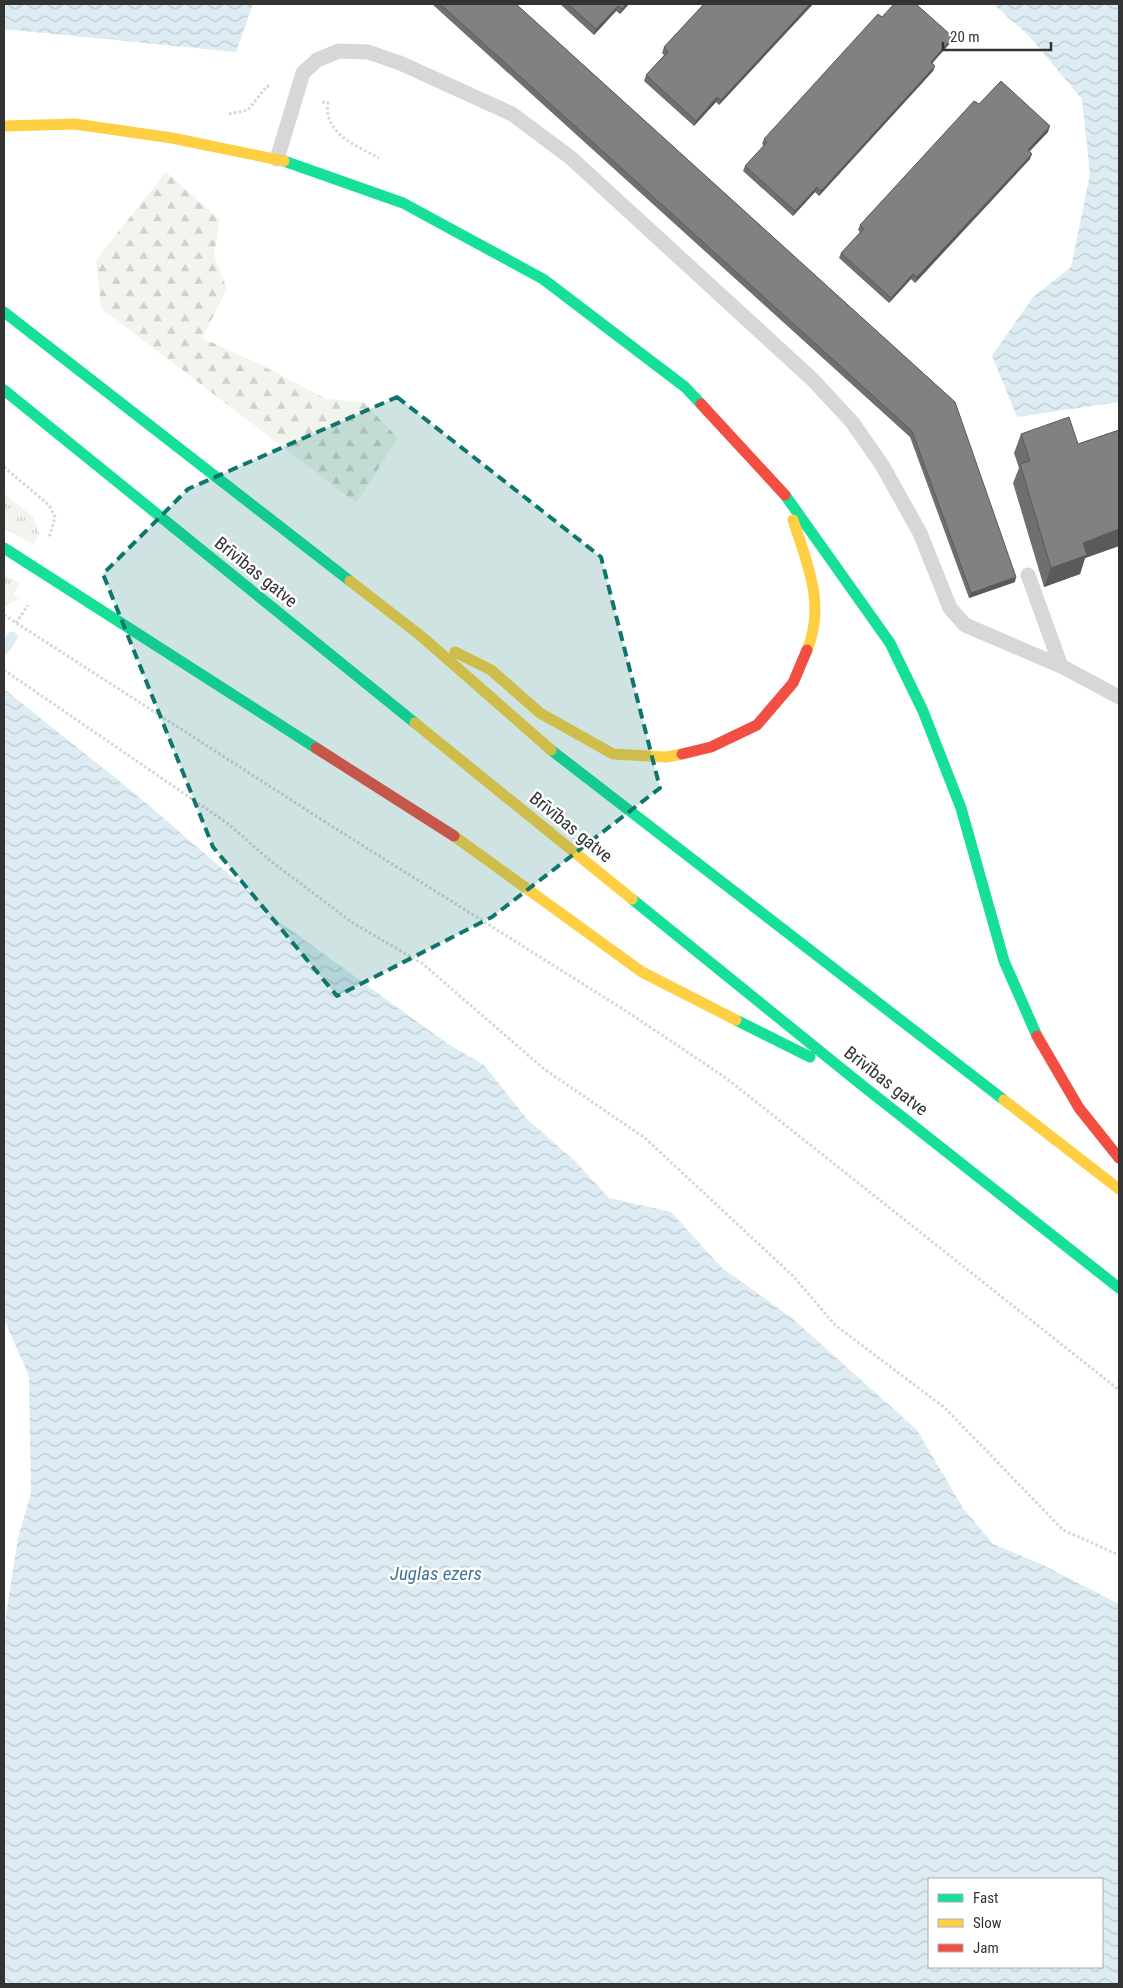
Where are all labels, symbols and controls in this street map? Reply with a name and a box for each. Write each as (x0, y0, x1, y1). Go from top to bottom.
scale bar (943, 20, 1050, 52)
text: 20 m (950, 28, 980, 46)
street label: Brīvības gatve (211, 532, 302, 611)
street label: Brīvības gatve (526, 787, 617, 866)
street label: Brīvības gatve (840, 1041, 932, 1120)
water label: Juglas ezers (390, 1562, 482, 1585)
legend (928, 1878, 1103, 1968)
text: Fast (973, 1889, 998, 1907)
text: Slow (973, 1914, 1002, 1932)
text: Jam (973, 1939, 999, 1957)

